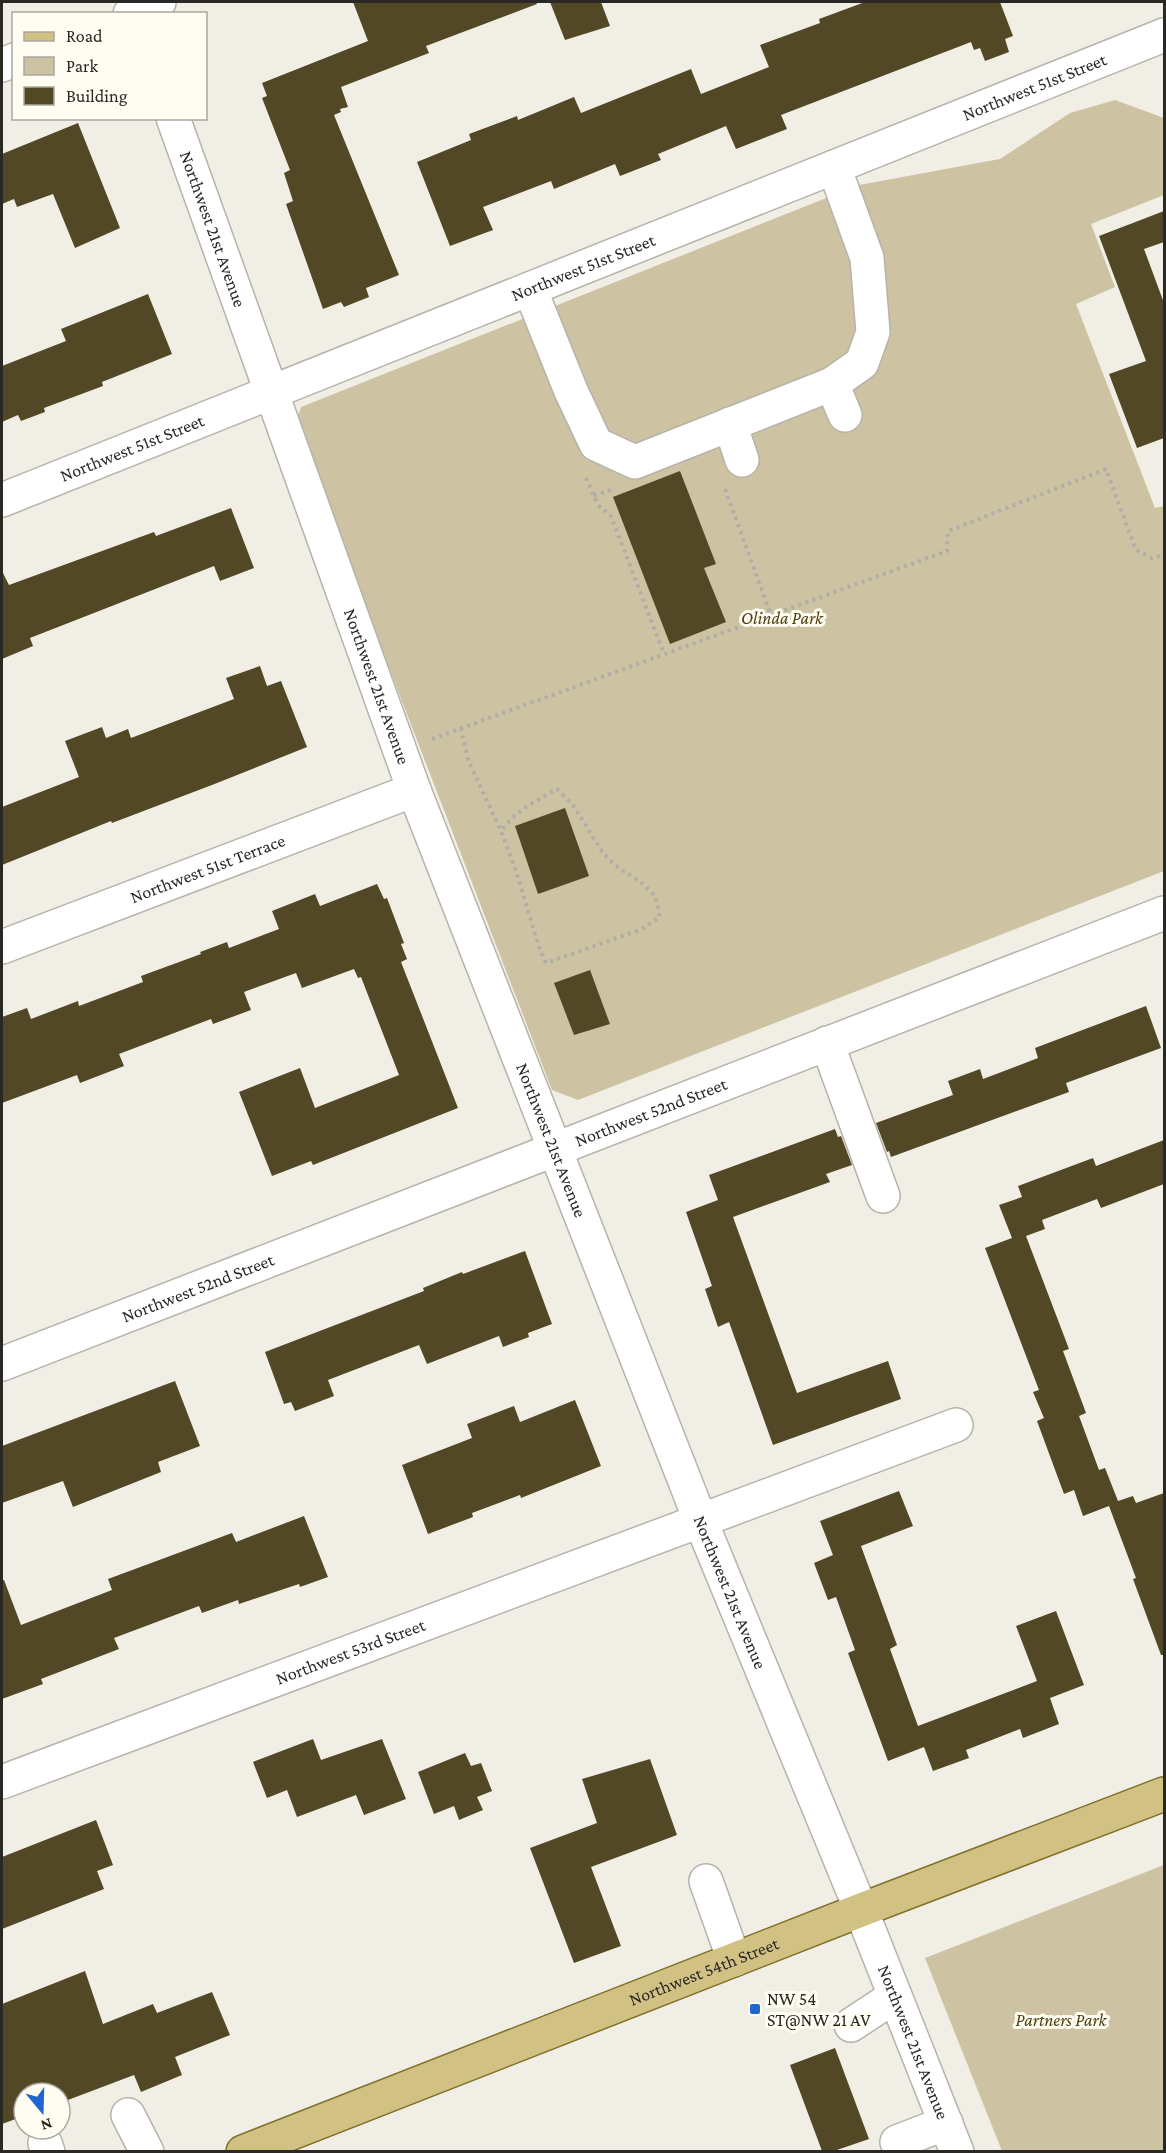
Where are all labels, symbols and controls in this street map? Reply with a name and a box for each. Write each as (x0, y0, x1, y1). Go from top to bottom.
legend (12, 12, 207, 120)
text: Road (66, 26, 103, 46)
street label: Northwest 51st Street (960, 49, 1110, 125)
text: Park (66, 56, 98, 76)
text: Building (66, 86, 128, 106)
street label: Northwest 21st Avenue (176, 148, 250, 310)
street label: Northwest 51st Street (508, 229, 659, 305)
street label: Northwest 51st Street (57, 410, 208, 486)
street label: Northwest 21st Avenue (340, 606, 414, 767)
park label: Olinda Park (741, 608, 824, 628)
street label: Northwest 51st Terrace (127, 830, 288, 907)
street label: Northwest 21st Avenue (512, 1060, 591, 1220)
street label: Northwest 52nd Street (572, 1073, 731, 1151)
street label: Northwest 52nd Street (119, 1249, 278, 1327)
street label: Northwest 21st Avenue (689, 1513, 770, 1672)
street label: Northwest 53rd Street (273, 1614, 429, 1689)
street label: Northwest 54th Street (626, 1933, 783, 2010)
street label: Northwest 21st Avenue (874, 1962, 953, 2122)
place label: NW 54 ST@NW 21 AV (767, 1989, 871, 2030)
marker: NW 54 ST@NW 21 AV (748, 2002, 762, 2016)
park label: Partners Park (1016, 2010, 1108, 2030)
north arrow (12, 2081, 72, 2141)
text: N (39, 2115, 55, 2135)

